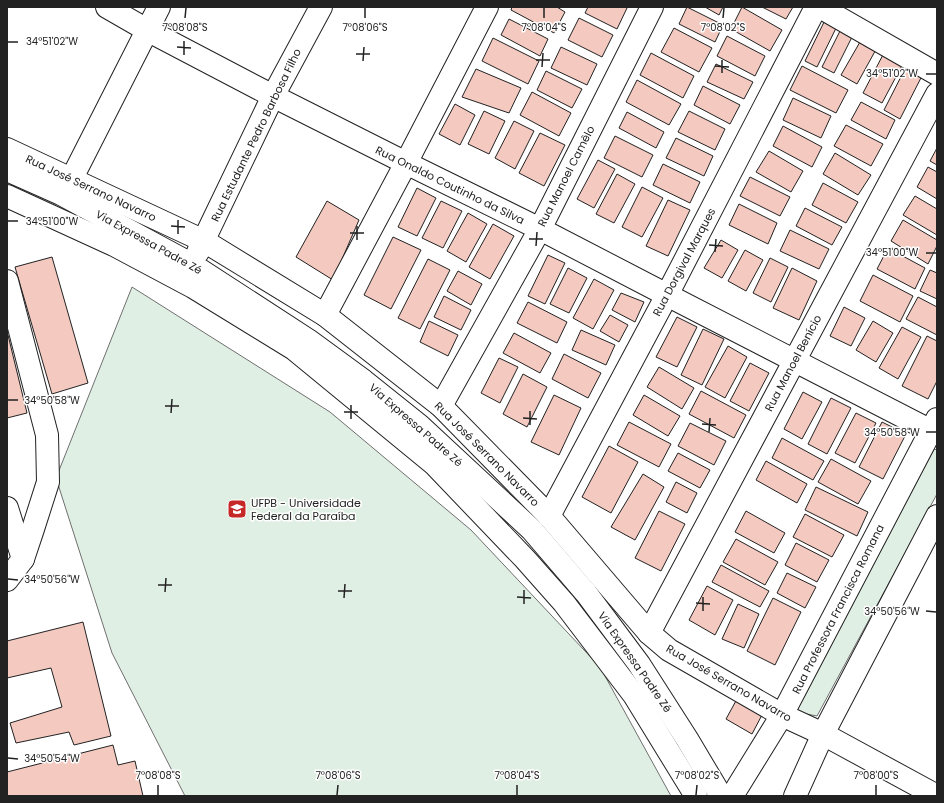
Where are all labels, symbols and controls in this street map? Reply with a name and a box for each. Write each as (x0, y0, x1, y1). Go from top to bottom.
text: 7°08'08"S (162, 20, 208, 35)
text: 7°08'06"S (342, 20, 388, 35)
text: 7°08'04"S (521, 20, 567, 35)
text: 7°08'02"S (701, 20, 745, 35)
text: 34°51'02"W (26, 34, 78, 49)
street label: Rua Estudante Pedro Barbosa Filho (207, 46, 305, 224)
text: 34°51'02"W (866, 66, 918, 81)
street label: Rua Manoel Camêlo (534, 123, 598, 229)
street label: Rua Onaldo Coutinho da Silva (373, 142, 527, 228)
street label: Rua José Serrano Navarro (23, 151, 159, 225)
street label: Rua Dorgival Marques (649, 205, 719, 319)
street label: Via Expressa Padre Zé (93, 206, 205, 278)
text: 34°51'00"W (26, 214, 79, 229)
text: 34°51'00"W (866, 245, 919, 260)
street label: Rua Manoel Benício (761, 312, 825, 414)
street label: Via Expressa Padre Zé (366, 380, 466, 470)
text: 34°50'58"W (24, 393, 80, 408)
street label: Rua José Serrano Navarro (431, 398, 543, 510)
text: 34°50'58"W (864, 425, 920, 440)
place label: UFPB - Universidade Federal da Paraíba (251, 495, 361, 524)
school or university icon: UFPB - Universidade Federal da Paraíba (226, 498, 248, 520)
street label: Rua Professora Francisca Romana (788, 521, 888, 697)
text: 34°50'56"W (24, 572, 80, 587)
text: 34°50'56"W (864, 604, 920, 619)
street label: Via Expressa Padre Zé (594, 608, 676, 716)
street label: Rua José Serrano Navarro (663, 640, 795, 726)
text: 34°50'54"W (24, 751, 80, 766)
text: 7°08'08"S (135, 768, 181, 783)
text: 7°08'06"S (315, 768, 361, 783)
text: 7°08'04"S (494, 768, 540, 783)
text: 7°08'02"S (675, 768, 719, 783)
text: 7°08'00"S (853, 768, 899, 783)

